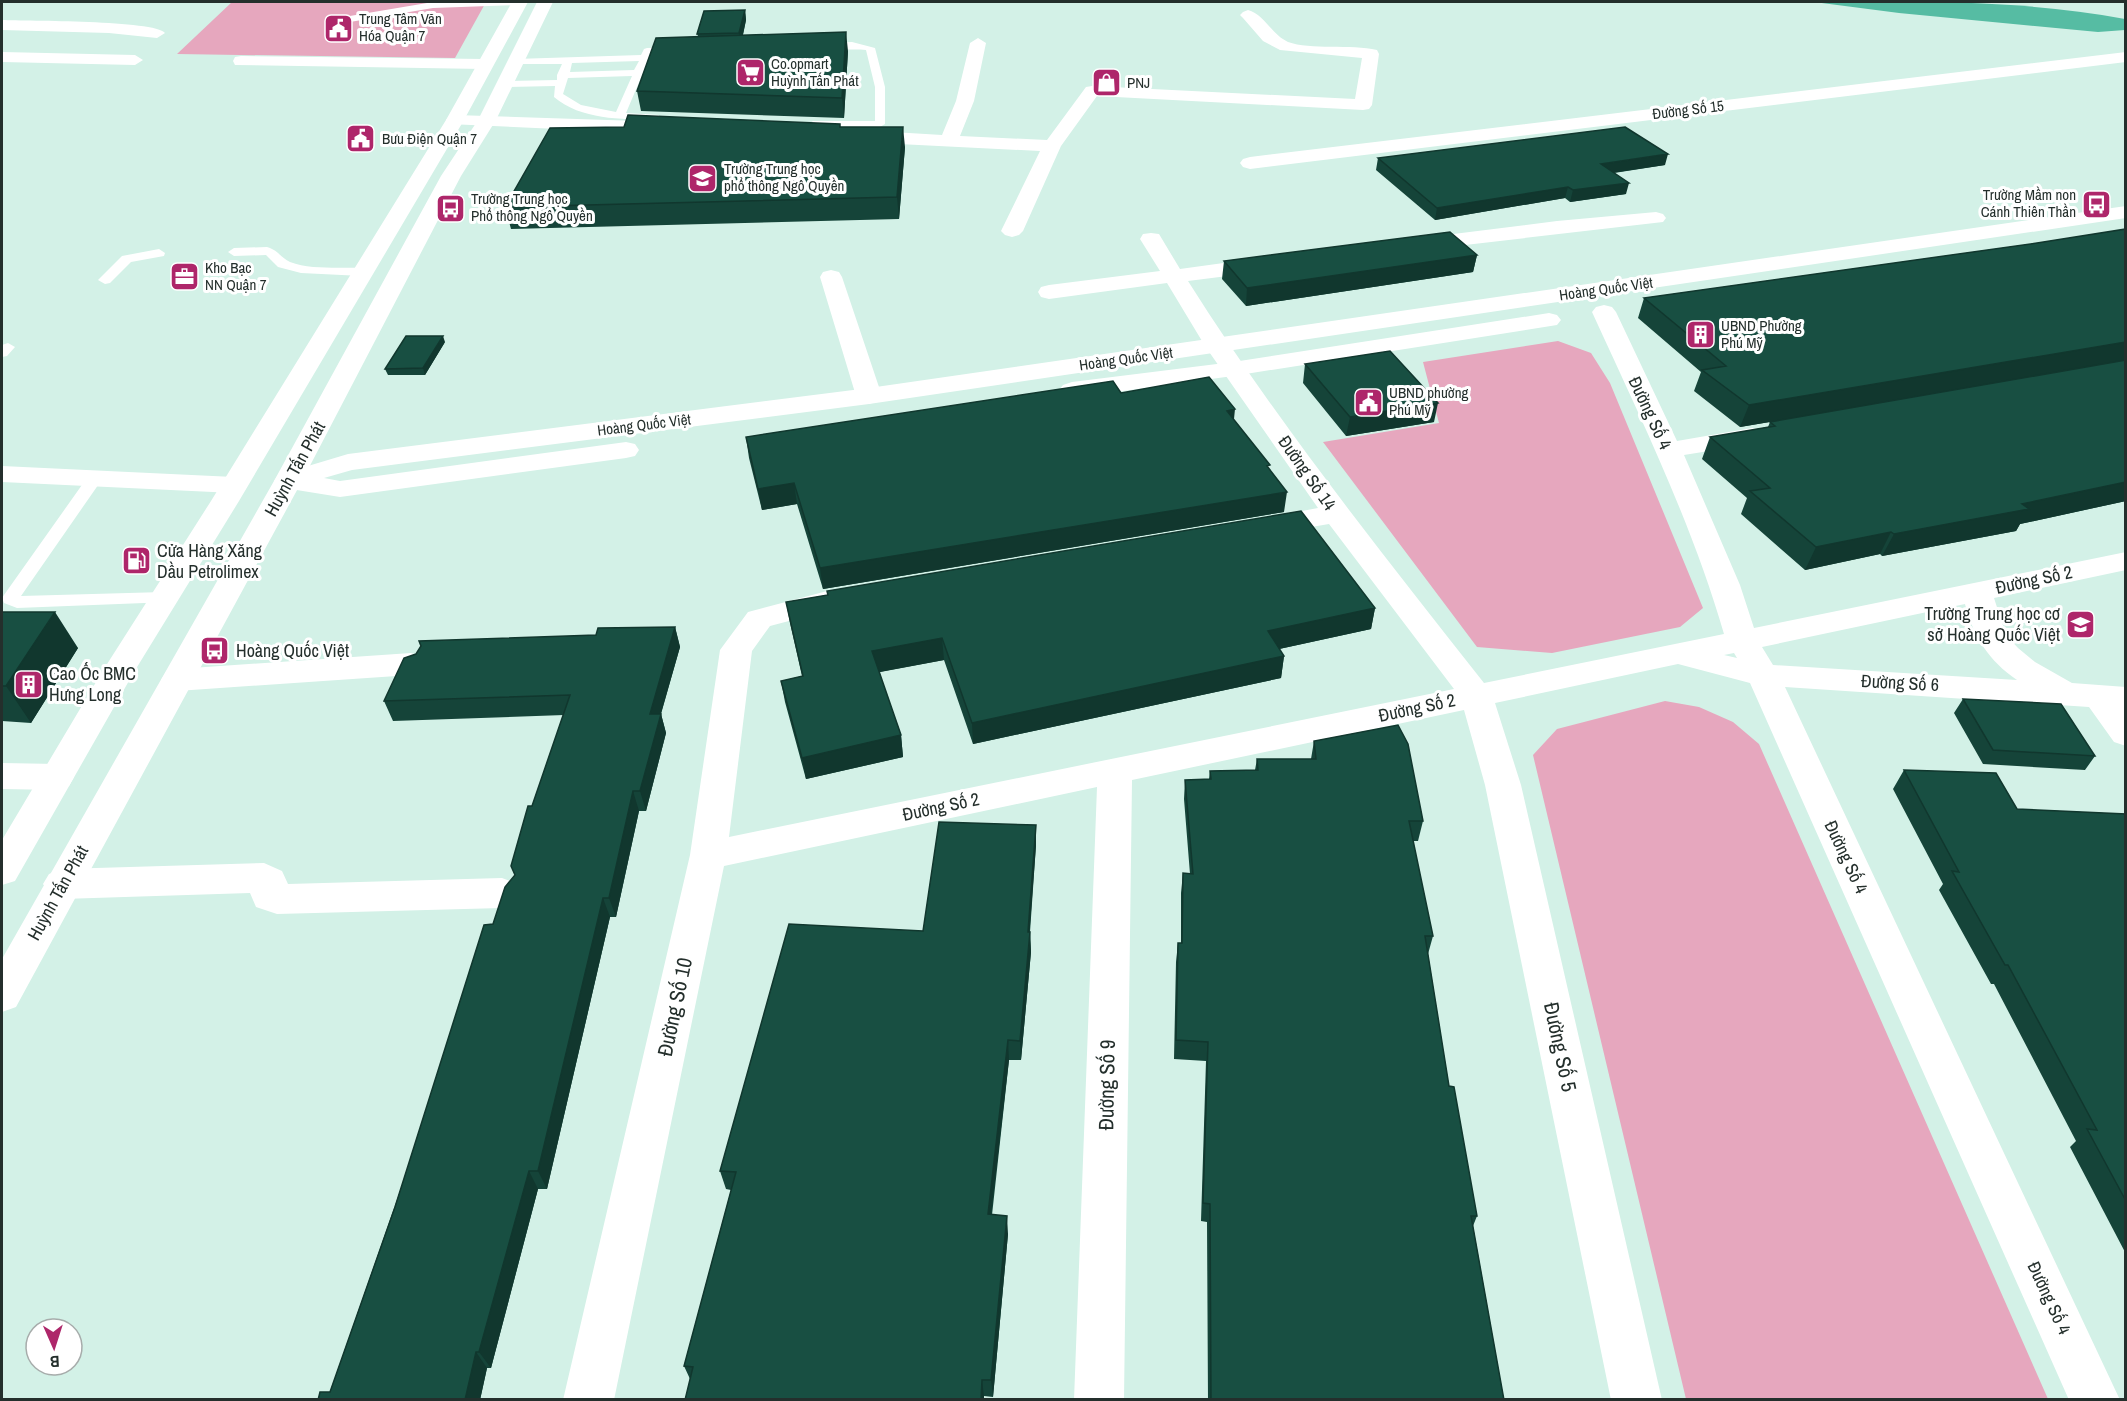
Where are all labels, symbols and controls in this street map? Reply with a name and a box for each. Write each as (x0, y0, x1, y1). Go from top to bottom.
place label: Trung Tâm Văn Hóa Quận 7 (359, 8, 442, 46)
public building icon: Trung Tâm Văn Hóa Quận 7 (322, 12, 354, 44)
place label: Co.opmart Huỳnh Tấn Phát (771, 53, 859, 91)
supermarket icon: Co.opmart Huỳnh Tấn Phát (734, 57, 766, 89)
shop icon: PNJ (1090, 67, 1122, 99)
place label: PNJ (1127, 72, 1150, 93)
street label: Đường Số 15 (1651, 95, 1725, 124)
public building icon: Bưu Điện Quận 7 (345, 123, 377, 155)
place label: Bưu Điện Quận 7 (382, 128, 477, 149)
place label: Trường Trung học phổ thông Ngô Quyền (724, 158, 844, 196)
school or university icon: Trường Trung học phổ thông Ngô Quyền (687, 162, 719, 194)
place label: Trường Mầm non Cánh Thiên Thần (1981, 184, 2076, 222)
place label: Trường Trung học Phổ thông Ngô Quyền (471, 188, 593, 226)
bus stop icon: Trường Mầm non Cánh Thiên Thần (2081, 188, 2113, 220)
bus stop icon: Trường Trung học Phổ thông Ngô Quyền (434, 192, 466, 224)
place label: Kho Bạc NN Quận 7 (205, 257, 267, 295)
office icon: Kho Bạc NN Quận 7 (168, 261, 200, 293)
street label: Hoàng Quốc Việt (1558, 271, 1655, 305)
place label: UBND Phường Phú Mỹ (1721, 315, 1802, 353)
building icon: UBND Phường Phú Mỹ (1684, 319, 1716, 351)
street label: Hoàng Quốc Việt (1078, 341, 1175, 375)
street label: Đường Số 4 (1623, 372, 1678, 453)
place label: UBND phường Phú Mỹ (1389, 382, 1468, 420)
public building icon: UBND phường Phú Mỹ (1352, 386, 1384, 418)
street label: Hoàng Quốc Việt (596, 408, 693, 441)
street label: Huỳnh Tấn Phát (258, 417, 331, 521)
street label: Đường Số 14 (1272, 430, 1342, 515)
place label: Cửa Hàng Xăng Dầu Petrolimex (157, 538, 263, 584)
fuel station icon: Cửa Hàng Xăng Dầu Petrolimex (120, 545, 152, 577)
street label: Đường Số 2 (1993, 559, 2075, 600)
place label: Trường Trung học cơ sở Hoàng Quốc Việt (1924, 601, 2060, 647)
school or university icon: Trường Trung học cơ sở Hoàng Quốc Việt (2065, 608, 2097, 640)
bus stop icon: Hoàng Quốc Việt (199, 635, 231, 667)
place label: Hoàng Quốc Việt (236, 638, 349, 663)
place label: Cao Ốc BMC Hưng Long (49, 661, 136, 707)
building icon: Cao Ốc BMC Hưng Long (12, 668, 44, 700)
street label: Đường Số 6 (1860, 668, 1940, 697)
street label: Đường Số 2 (1376, 687, 1458, 728)
street label: Đường Số 2 (900, 786, 982, 827)
street label: Đường Số 4 (1819, 816, 1874, 897)
street label: Huỳnh Tấn Phát (21, 841, 94, 945)
street label: Đường Số 10 (650, 955, 699, 1059)
street label: Đường Số 5 (1537, 999, 1584, 1094)
street label: Đường Số 9 (1091, 1039, 1122, 1131)
street label: Đường Số 4 (2022, 1257, 2077, 1338)
north arrow (24, 1317, 84, 1377)
text: B (49, 1351, 60, 1373)

